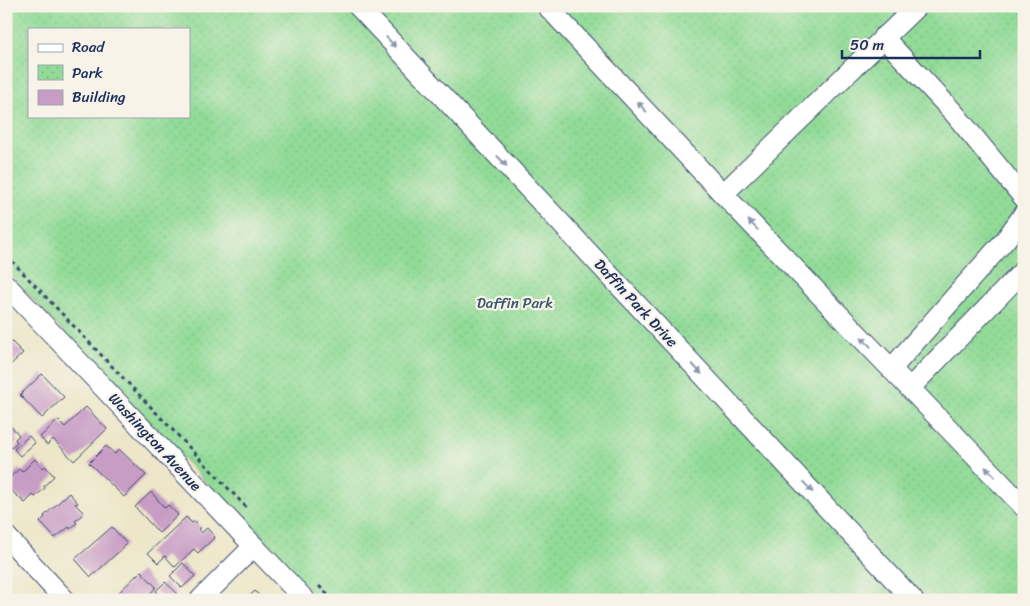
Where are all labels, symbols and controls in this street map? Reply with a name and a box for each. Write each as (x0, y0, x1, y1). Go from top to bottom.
legend (28, 28, 190, 118)
scale bar (842, 28, 980, 60)
text: 50 m (850, 32, 885, 58)
text: Road (72, 34, 105, 60)
one-way arrow (385, 35, 397, 47)
text: Park (72, 60, 103, 86)
text: Building (72, 84, 126, 110)
one-way arrow (636, 101, 648, 113)
one-way arrow (496, 154, 508, 166)
one-way arrow (747, 219, 759, 231)
street label: Daffin Park Drive (588, 252, 685, 354)
park label: Daffin Park (477, 290, 553, 316)
one-way arrow (860, 336, 872, 348)
one-way arrow (691, 362, 703, 374)
street label: Washington Avenue (102, 386, 208, 498)
one-way arrow (984, 466, 996, 478)
one-way arrow (802, 481, 814, 493)

